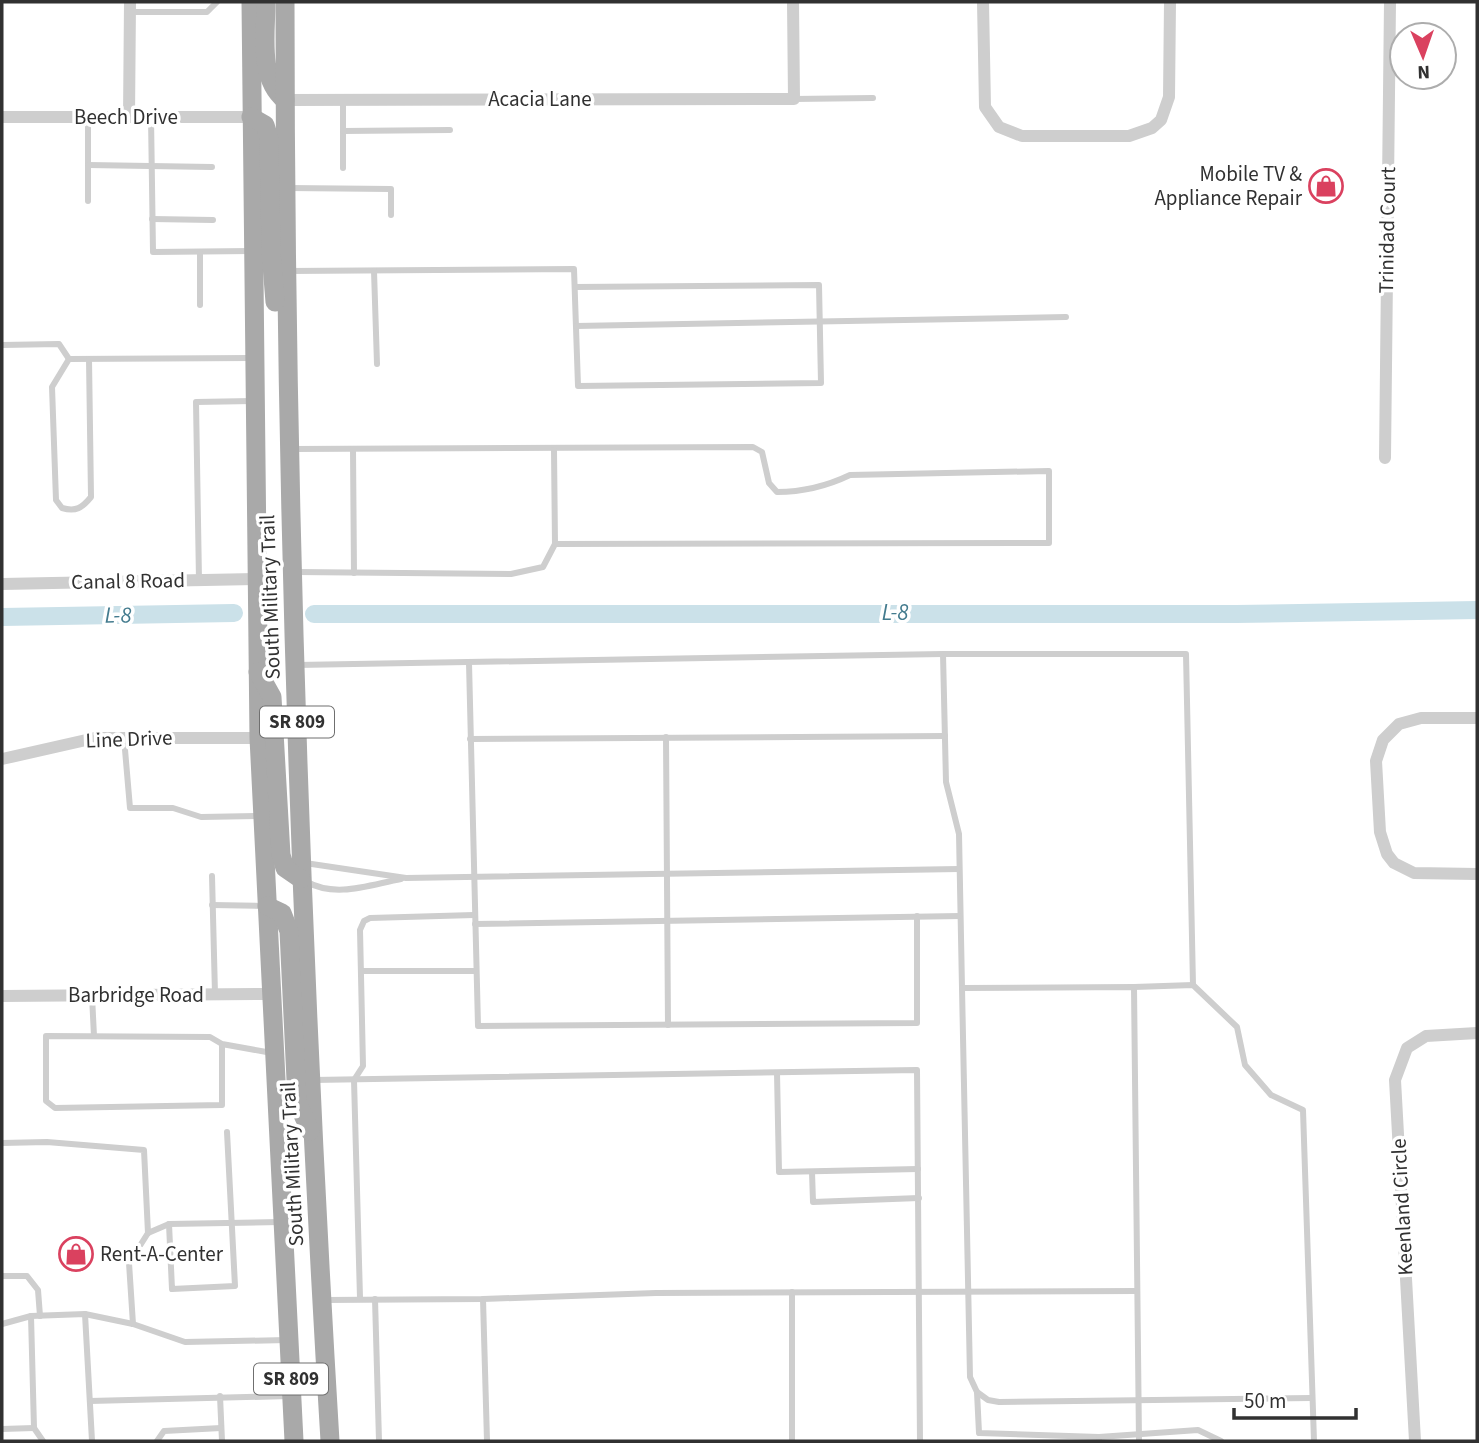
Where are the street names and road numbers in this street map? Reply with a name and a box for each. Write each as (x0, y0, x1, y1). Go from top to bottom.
street label: Acacia Lane (488, 84, 592, 114)
street label: Beech Drive (74, 102, 178, 132)
street label: Trinidad Court (1371, 166, 1403, 294)
street label: South Military Trail (252, 514, 288, 680)
street label: Canal 8 Road (71, 565, 185, 597)
road number: SR 809 (260, 706, 334, 737)
street label: Line Drive (85, 722, 173, 756)
street label: Barbridge Road (68, 980, 204, 1010)
street label: South Military Trail (273, 1081, 311, 1247)
street label: Keenland Circle (1383, 1138, 1421, 1276)
road number: SR 809 (254, 1364, 328, 1394)

